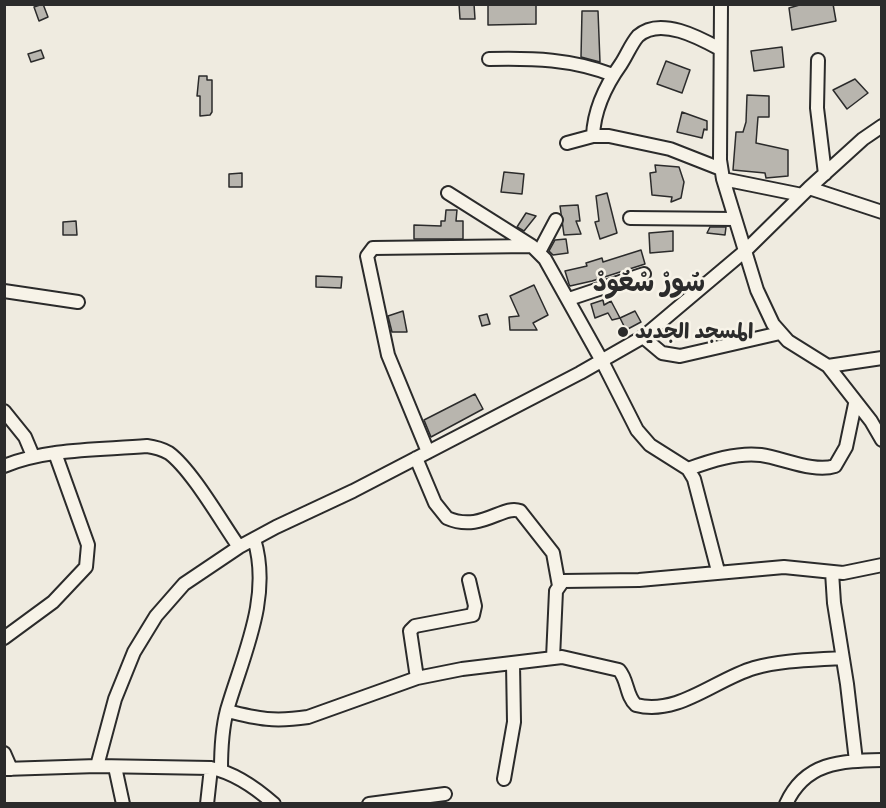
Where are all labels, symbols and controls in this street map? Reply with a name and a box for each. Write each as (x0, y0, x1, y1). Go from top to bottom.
district label: سُورْ سْعُودْ (593, 268, 705, 300)
place label: المسجد الجديد (635, 319, 753, 345)
marker: المسجد الجديد (616, 325, 630, 339)

